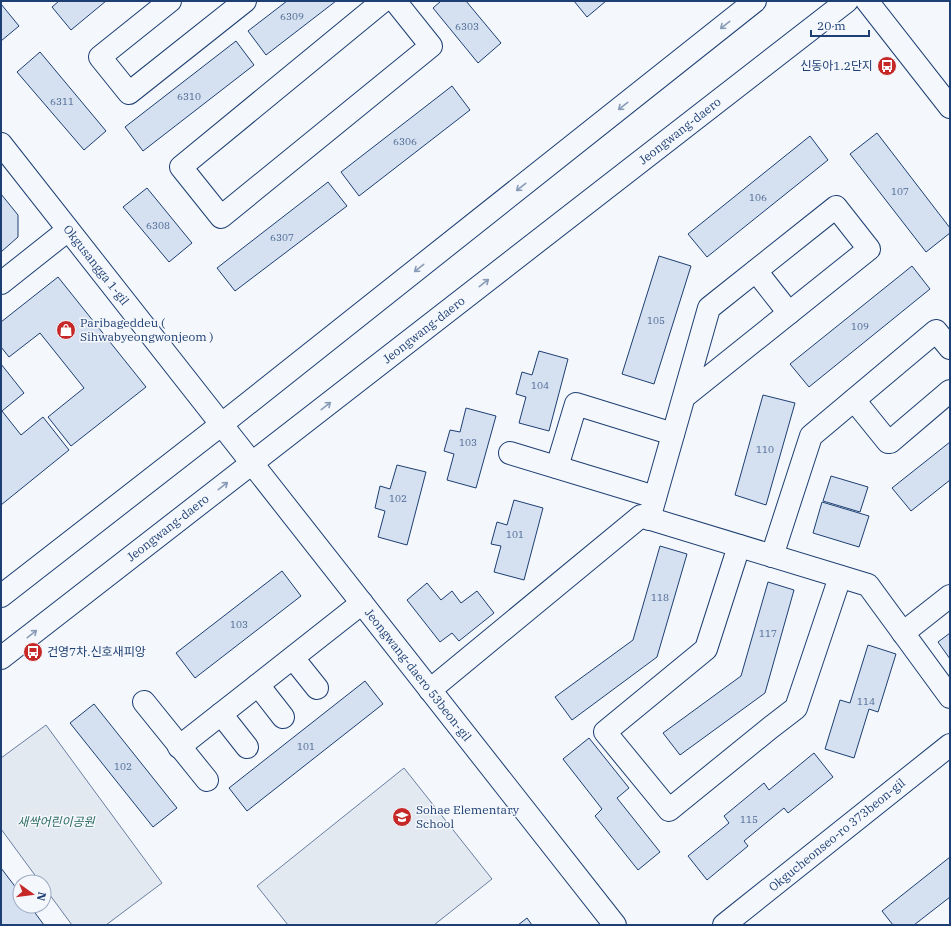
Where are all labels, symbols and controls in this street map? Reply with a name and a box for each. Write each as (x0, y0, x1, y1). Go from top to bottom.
house number: 6309 (280, 10, 304, 23)
scale bar (811, 12, 869, 38)
text: 20 m (817, 18, 846, 33)
house number: 6303 (455, 20, 479, 33)
one-way arrow (719, 21, 730, 30)
bus stop icon: 신동아1.2단지 (876, 55, 898, 77)
place label: 신동아1.2단지 (800, 58, 873, 73)
house number: 6310 (177, 90, 201, 103)
street label: Jeongwang-daero (636, 94, 724, 167)
house number: 6311 (50, 95, 74, 108)
one-way arrow (617, 102, 628, 110)
house number: 6306 (393, 135, 417, 148)
one-way arrow (515, 182, 526, 191)
house number: 107 (891, 185, 909, 198)
house number: 106 (749, 191, 767, 204)
house number: 6308 (146, 219, 170, 232)
street label: Okgusangga 1-gil (60, 222, 133, 308)
house number: 6307 (270, 231, 294, 244)
one-way arrow (414, 263, 424, 272)
one-way arrow (478, 279, 489, 288)
street label: Jeongwang-daero (380, 293, 468, 366)
house number: 105 (647, 314, 665, 327)
place label: Paribageddeu ( Sihwabyeongwonjeom ) (80, 315, 213, 344)
shop icon: Paribageddeu ( Sihwabyeongwonjeom ) (55, 319, 77, 341)
house number: 109 (851, 320, 869, 333)
house number: 104 (531, 379, 549, 392)
one-way arrow (320, 402, 331, 410)
house number: 103 (459, 436, 477, 449)
house number: 110 (756, 443, 774, 456)
one-way arrow (217, 481, 228, 490)
street label: Jeongwang-daero (124, 491, 212, 564)
house number: 102 (389, 492, 407, 505)
house number: 101 (506, 528, 524, 541)
house number: 118 (651, 591, 669, 604)
street label: Jeongwang-daero 53beon-gil (362, 605, 475, 744)
house number: 103 (230, 618, 248, 631)
house number: 117 (759, 627, 777, 640)
one-way arrow (26, 630, 37, 638)
bus stop icon: 건영7차.신호새피앙 (22, 641, 44, 663)
place label: 건영7차.신호새피앙 (47, 644, 146, 659)
house number: 114 (857, 695, 875, 708)
house number: 101 (297, 740, 315, 753)
house number: 102 (114, 760, 132, 773)
street label: Okgucheonseo-ro 373beon-gil (765, 775, 908, 894)
place label: Sohae Elementary School (416, 802, 520, 831)
school or university icon: Sohae Elementary School (391, 806, 413, 828)
house number: 115 (740, 813, 758, 826)
park label: 새싹어린이공원 (17, 814, 96, 829)
north arrow (12, 874, 52, 914)
text: N (34, 891, 50, 903)

